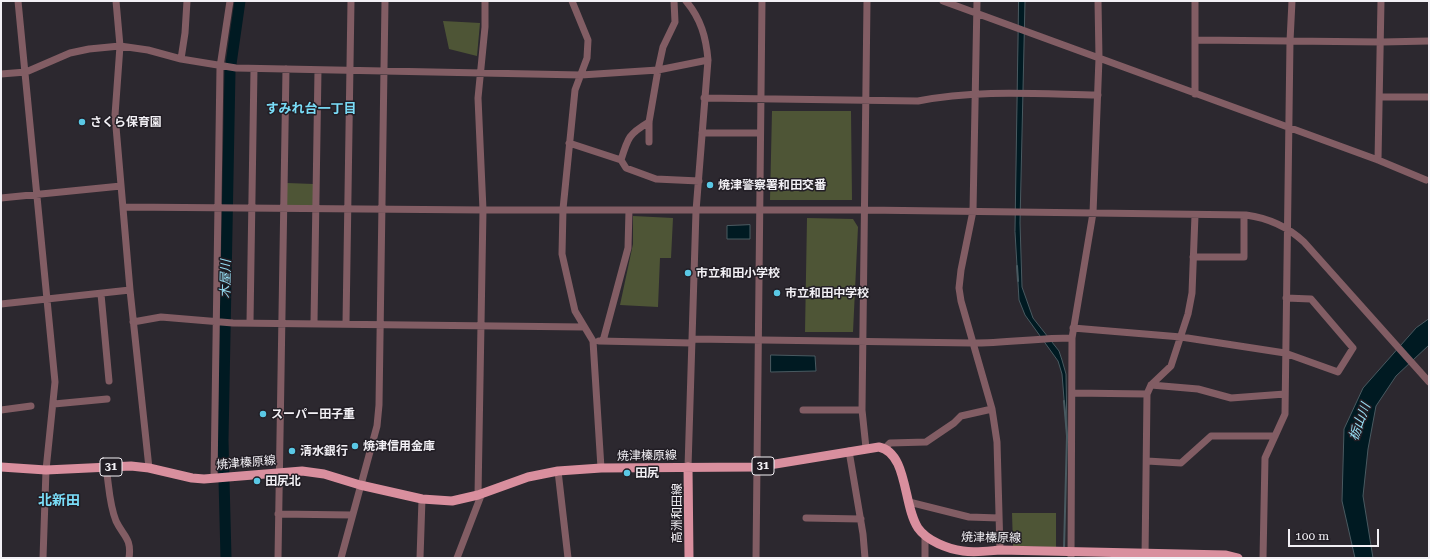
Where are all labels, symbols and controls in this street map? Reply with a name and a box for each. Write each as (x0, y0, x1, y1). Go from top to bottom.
district label: すみれ台一丁目 (266, 101, 356, 117)
place label: さくら保育園 (90, 115, 162, 129)
marker: さくら保育園 (77, 117, 87, 127)
place label: 焼津警察署和田交番 (718, 178, 826, 192)
marker: 焼津警察署和田交番 (705, 180, 715, 190)
water label: 木屋川 (218, 259, 234, 299)
place label: 市立和田小学校 (696, 266, 780, 280)
marker: 市立和田小学校 (683, 268, 693, 278)
place label: 市立和田中学校 (785, 286, 869, 300)
marker: 市立和田中学校 (772, 288, 782, 298)
water label: 栃山川 (1346, 401, 1374, 443)
place label: スーパー田子重 (271, 407, 355, 421)
marker: スーパー田子重 (258, 409, 268, 419)
place label: 焼津信用金庫 (363, 439, 435, 453)
marker: 焼津信用金庫 (350, 441, 360, 451)
place label: 清水銀行 (300, 444, 348, 458)
marker: 清水銀行 (287, 446, 297, 456)
street label: 焼津榛原線 (617, 448, 677, 464)
street label: 焼津榛原線 (215, 453, 277, 473)
road number: 31 (752, 457, 774, 475)
road number: 31 (100, 458, 122, 476)
place label: 田尻 (635, 466, 659, 480)
marker: 田尻 (622, 468, 632, 478)
place label: 田尻北 (265, 474, 301, 488)
marker: 田尻北 (252, 476, 262, 486)
street label: 高洲和田線 (670, 483, 684, 543)
district label: 北新田 (38, 493, 80, 509)
scale bar (1290, 521, 1381, 547)
text: 100 m (1295, 529, 1329, 543)
street label: 焼津榛原線 (961, 530, 1021, 546)

